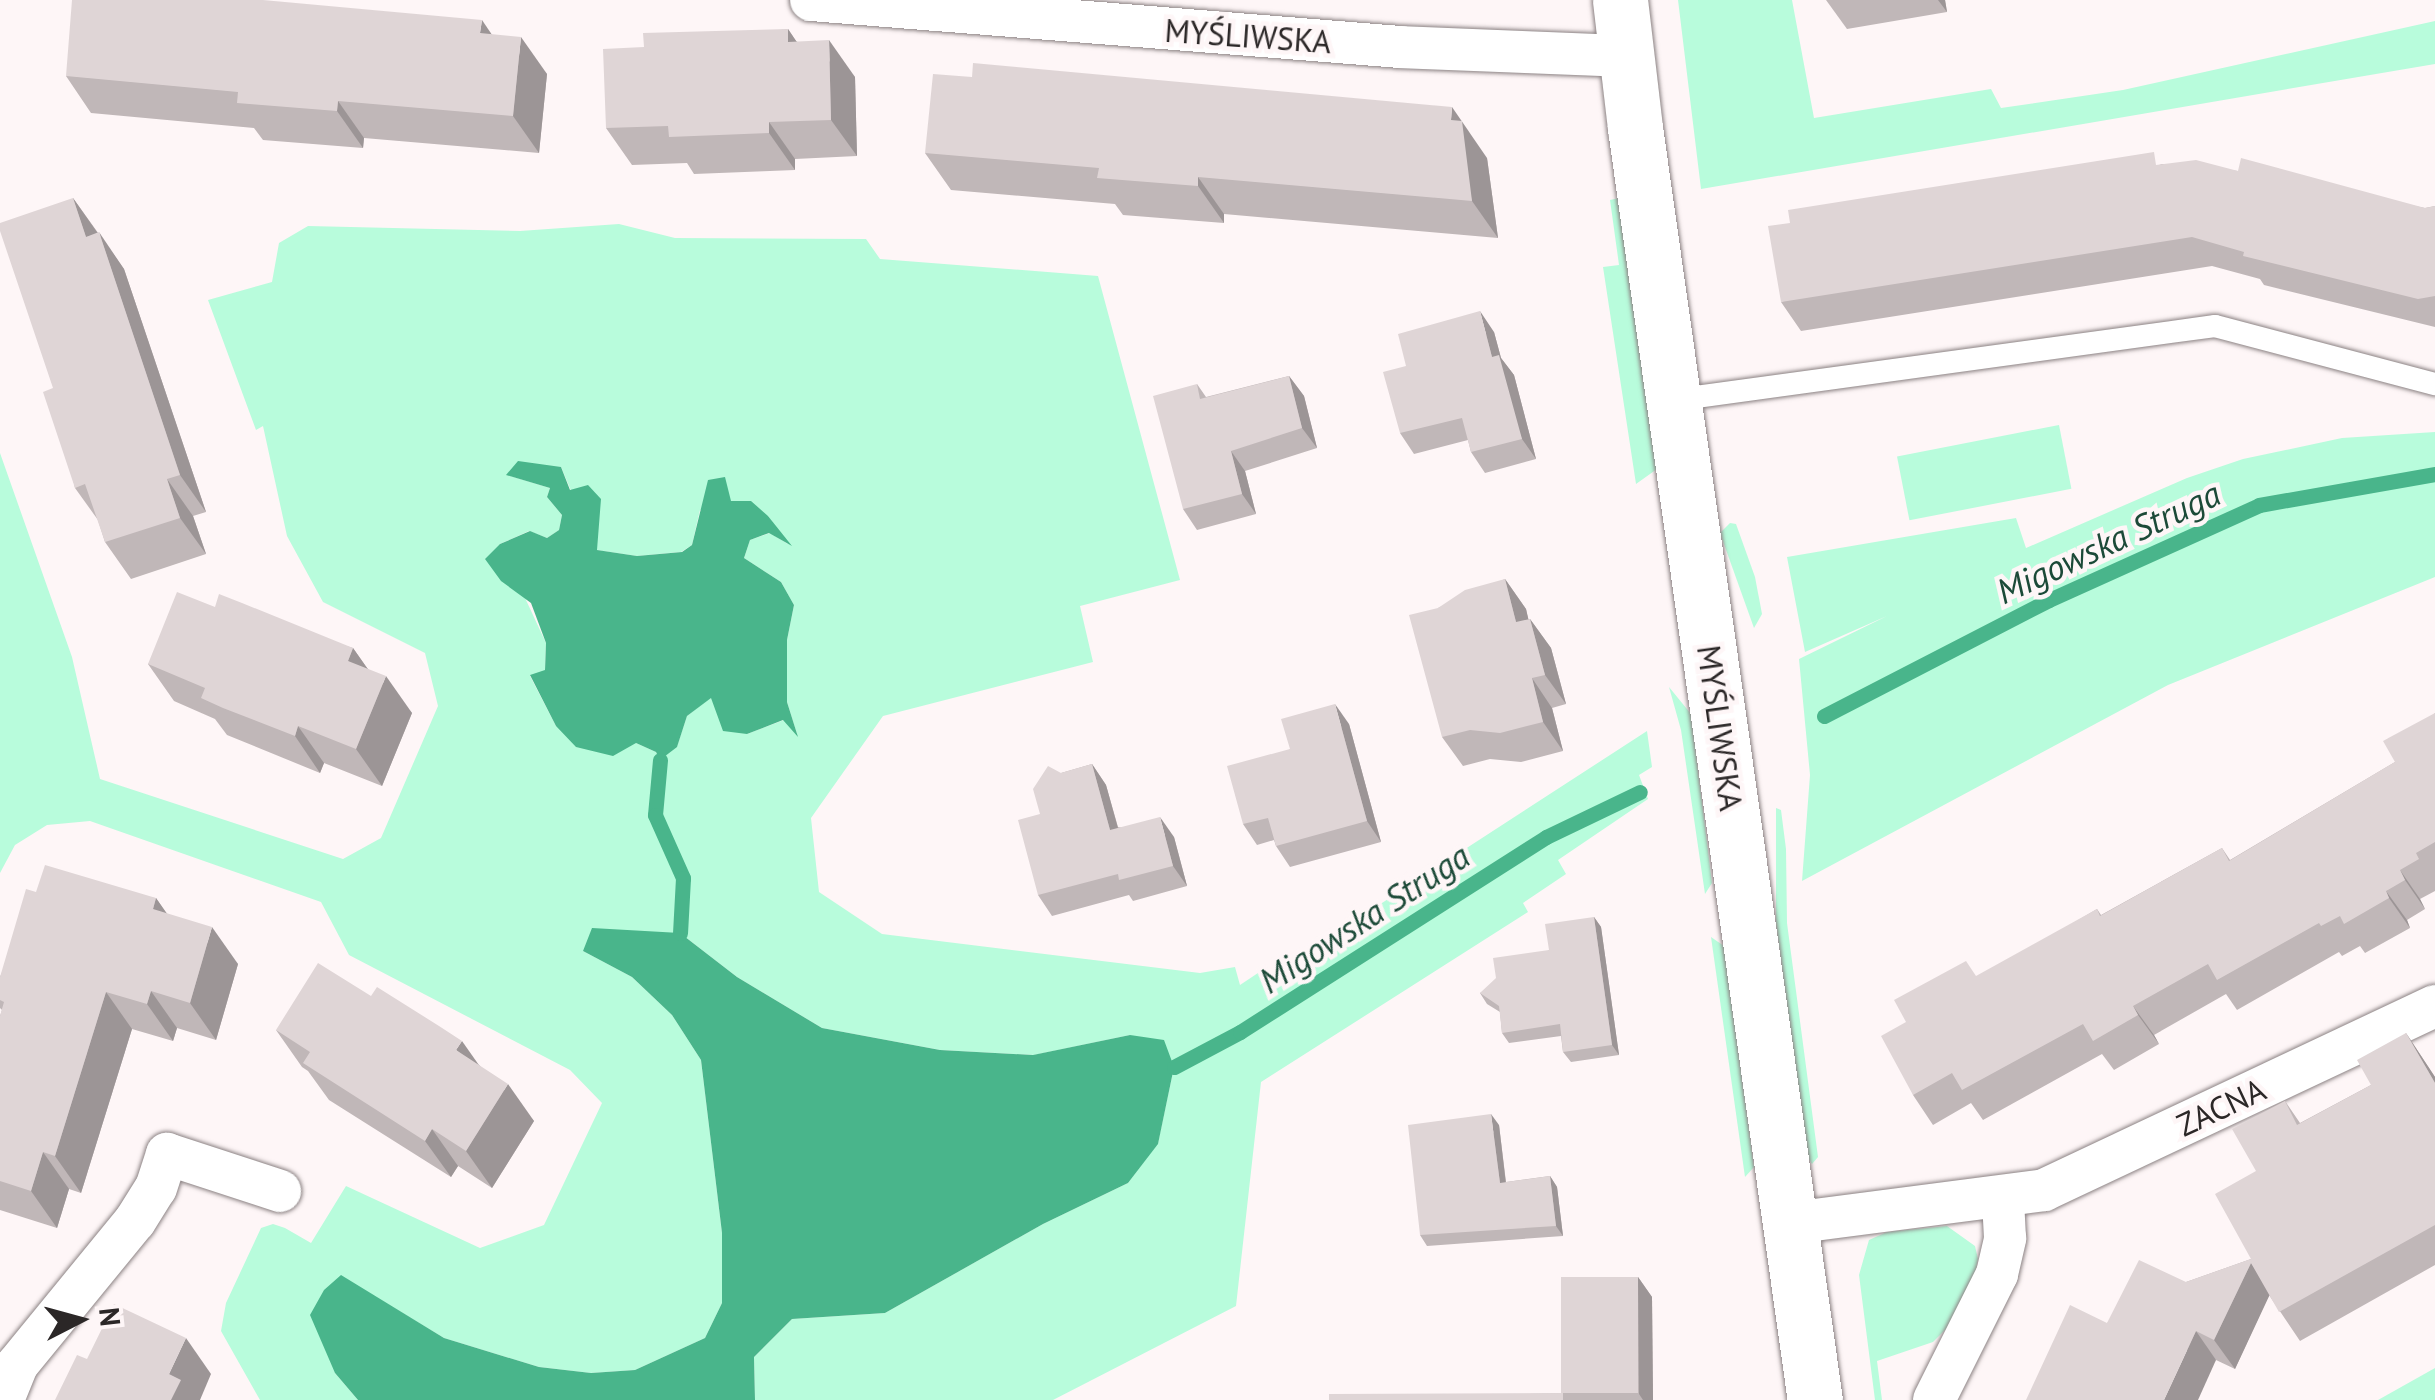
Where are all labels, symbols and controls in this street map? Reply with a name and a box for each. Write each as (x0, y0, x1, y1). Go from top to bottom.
street label: MYŚLIWSKA (1163, 11, 1333, 61)
water label: Migowska Struga (1989, 472, 2227, 612)
street label: MYŚLIWSKA (1689, 643, 1751, 813)
water label: Migowska Struga (1251, 834, 1477, 1002)
street label: ZACNA (2171, 1070, 2271, 1144)
north arrow (30, 1270, 130, 1370)
text: N (91, 1306, 130, 1328)

